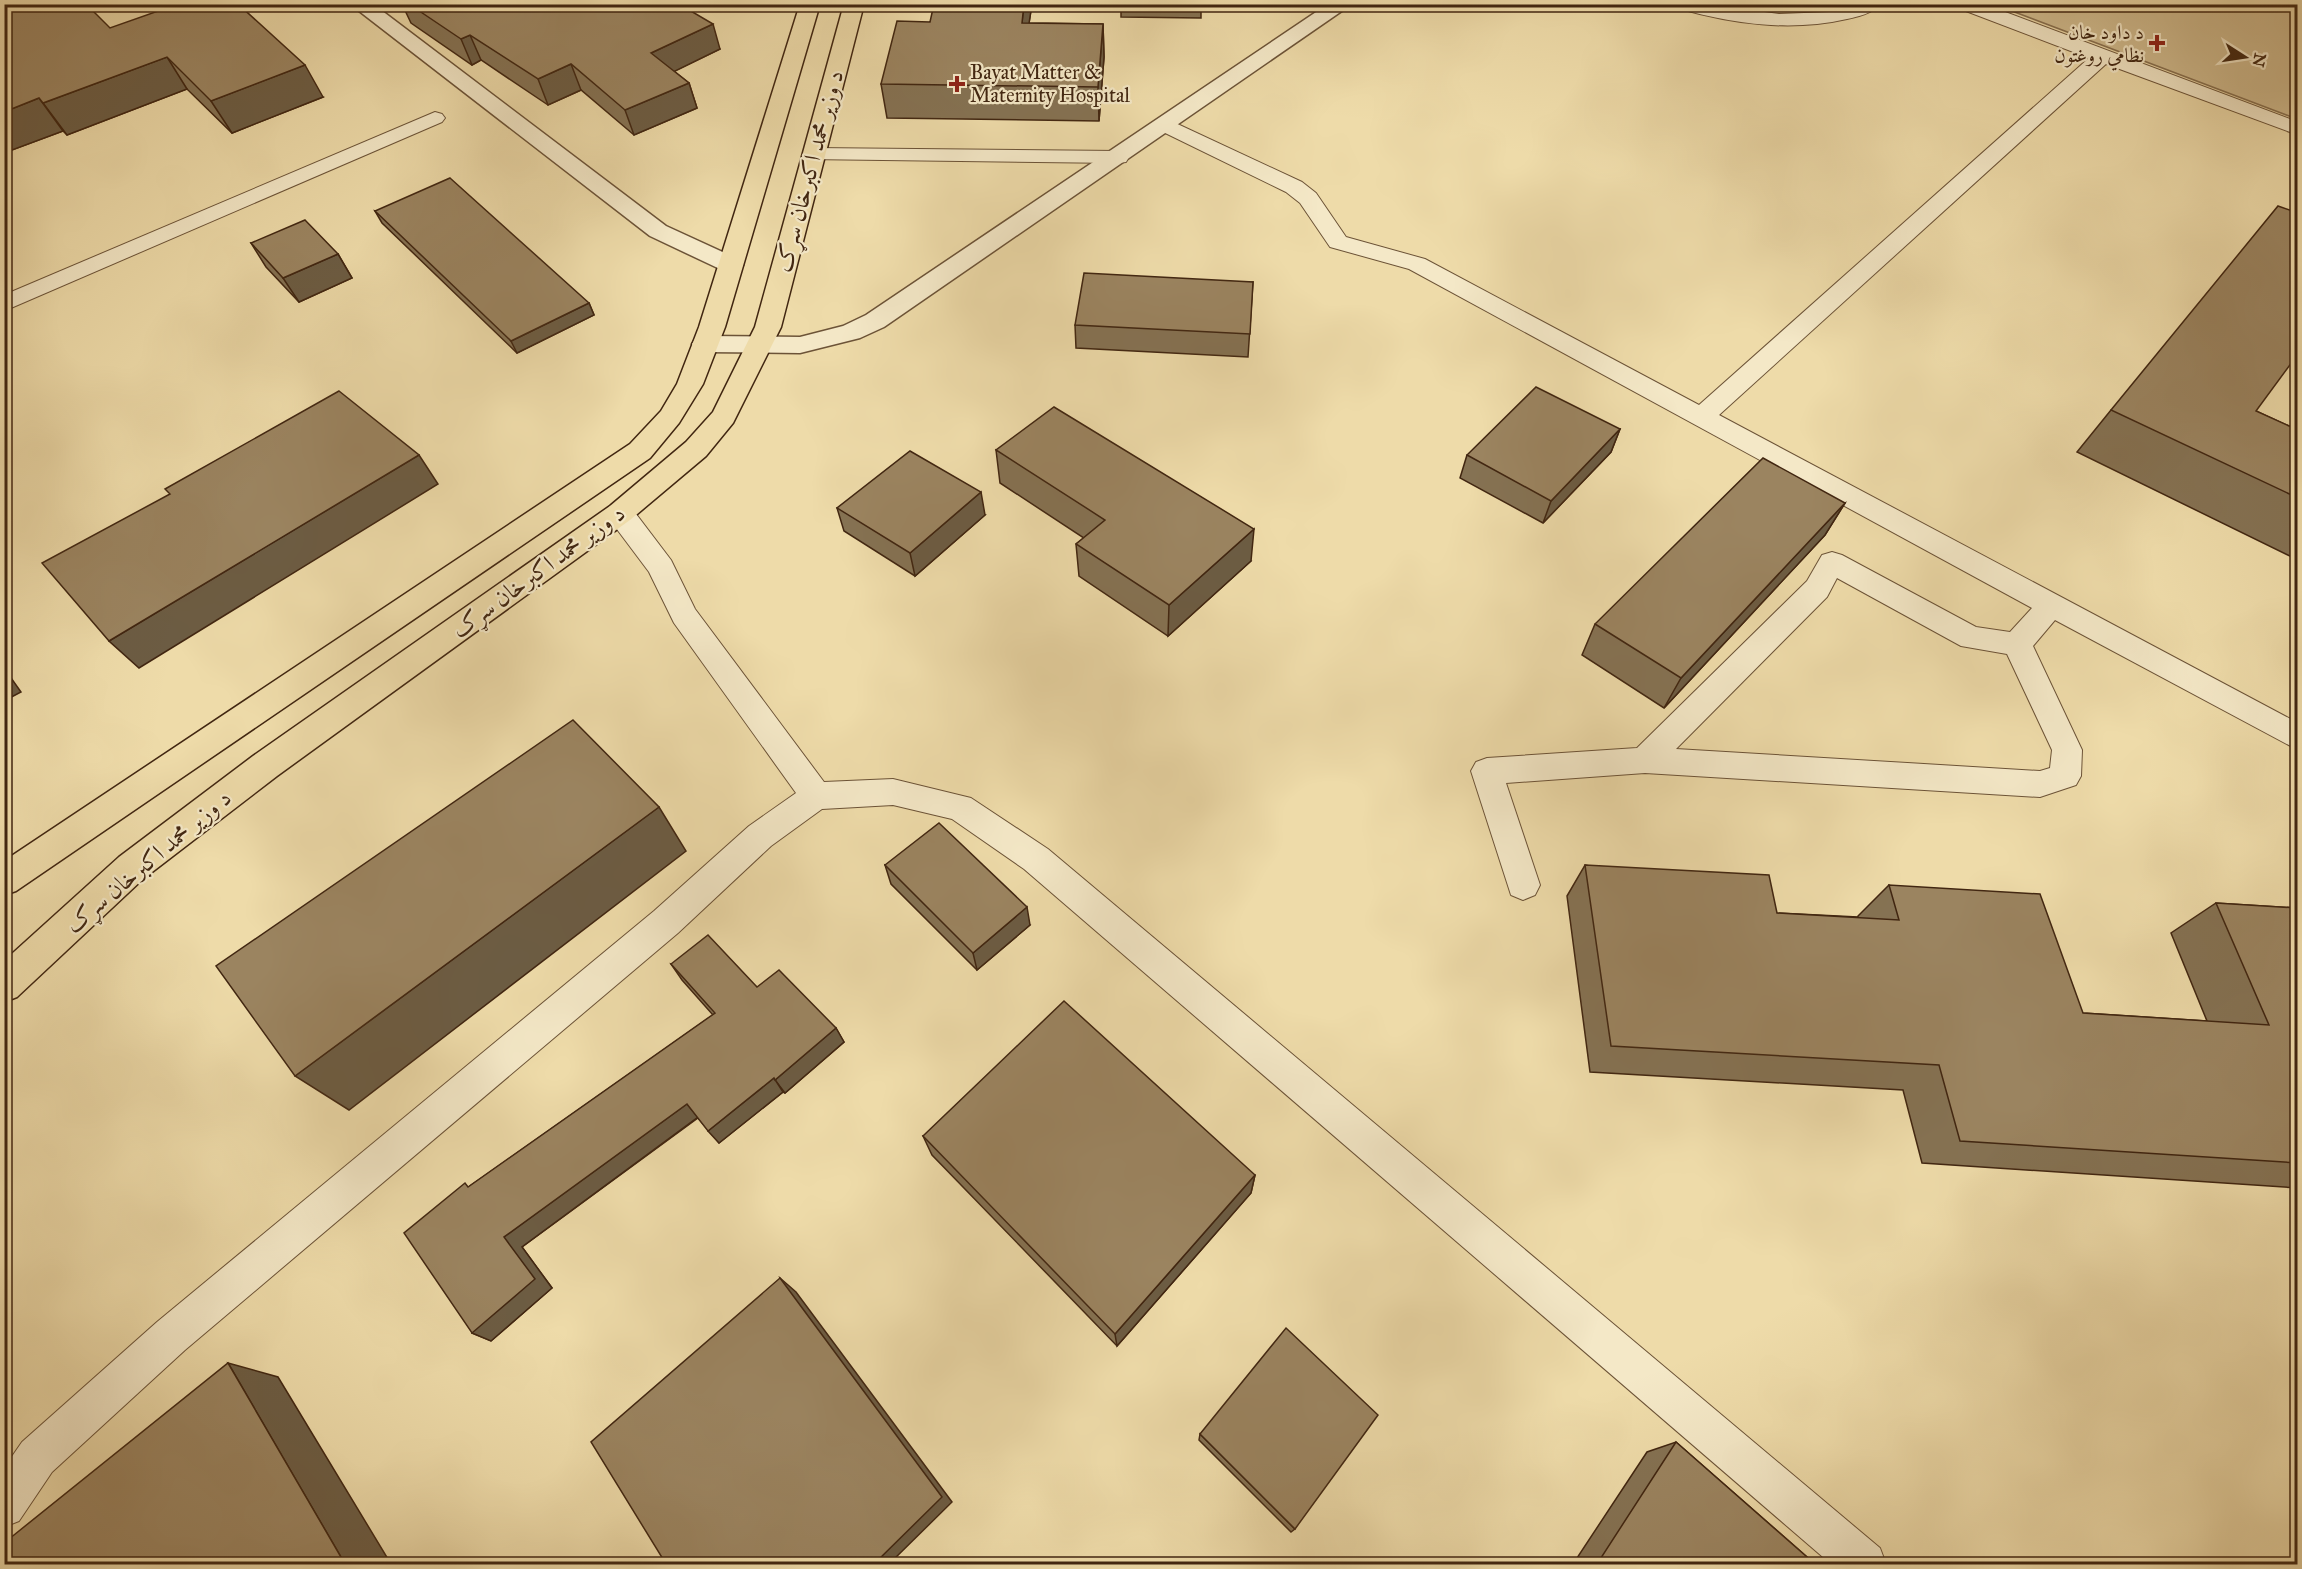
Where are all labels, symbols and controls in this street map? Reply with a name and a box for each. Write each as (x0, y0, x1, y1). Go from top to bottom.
place label: د داود خان نظامي روغتون (2054, 20, 2144, 71)
north arrow (2215, 27, 2275, 87)
marker: د داود خان نظامي روغتون (2148, 34, 2166, 52)
text: N (2248, 51, 2270, 69)
place label: Bayat Matter & Maternity Hospital (970, 60, 1130, 107)
street label: د وزیر محمد اکبرخان سړک (768, 67, 854, 276)
marker: Bayat Matter & Maternity Hospital (948, 75, 966, 93)
street label: د وزیر محمد اکبرخان سړک (445, 498, 633, 647)
street label: د وزیر محمد اکبرخان سړک (59, 783, 240, 942)

